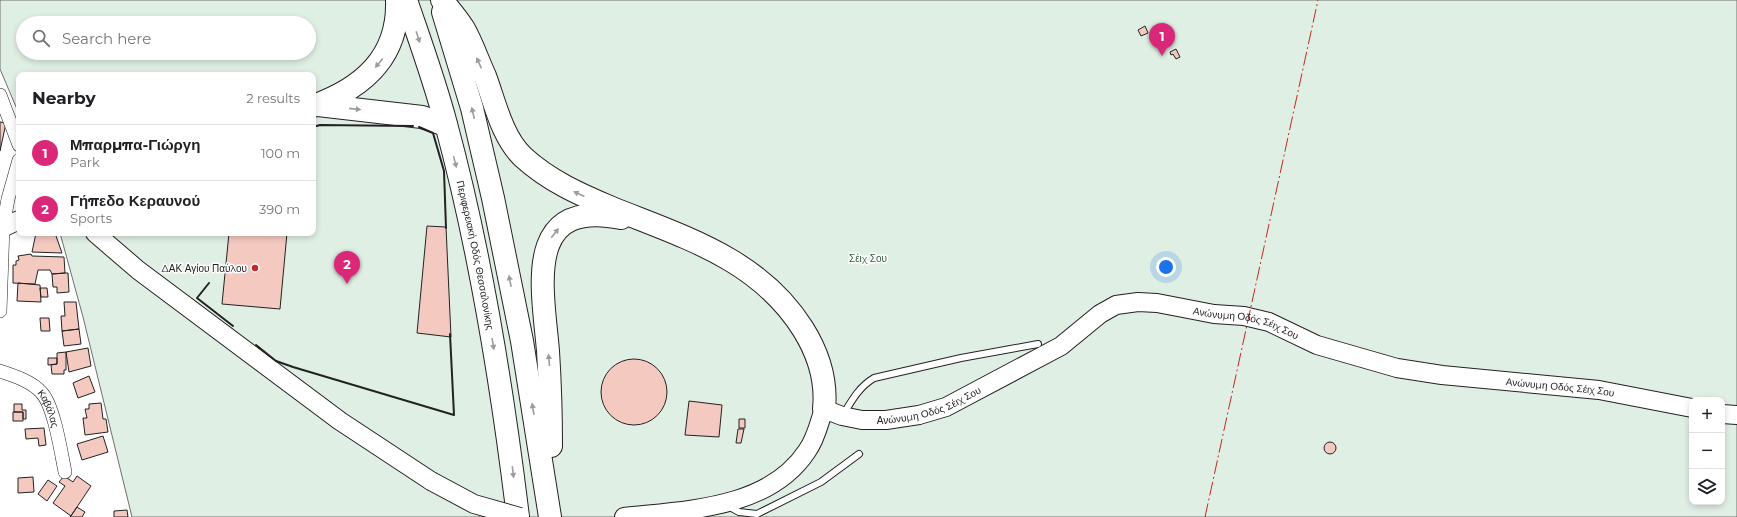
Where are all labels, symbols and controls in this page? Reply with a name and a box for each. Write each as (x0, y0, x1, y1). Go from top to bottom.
search box (16, 16, 316, 60)
pin: 1 (1149, 23, 1175, 56)
icon: search (30, 27, 52, 49)
text: Search here (62, 29, 151, 48)
one-way arrow (415, 31, 421, 43)
one-way arrow (374, 57, 383, 68)
one-way arrow (476, 57, 482, 68)
text: Nearby (32, 88, 96, 108)
text: 2 results (246, 90, 300, 106)
one-way arrow (349, 105, 361, 112)
one-way arrow (470, 107, 476, 120)
text: Μπαρμπα-Γιώργη (70, 135, 200, 154)
text: 1 (42, 145, 48, 161)
text: 100 m (261, 145, 300, 161)
text: Park (70, 154, 100, 170)
one-way arrow (453, 155, 459, 168)
street label: Περιφερειακή Οδός Θεσσαλονίκης (454, 179, 497, 331)
text: Γήπεδο Κεραυνού (70, 191, 200, 210)
one-way arrow (573, 191, 585, 197)
text: 2 (41, 201, 49, 217)
text: 390 m (259, 201, 300, 217)
text: Sports (70, 210, 112, 226)
one-way arrow (551, 228, 559, 239)
pin: 2 (334, 251, 360, 284)
park label: Σέιχ Σου (849, 252, 887, 265)
your location (1156, 257, 1176, 277)
place label: ΔΑΚ Αγίου Παύλου (162, 262, 247, 275)
marker: ΔΑΚ Αγίου Παύλου (250, 263, 260, 273)
one-way arrow (507, 275, 513, 287)
street label: Ανώνυμη Οδός Σέιχ Σου (1192, 304, 1301, 342)
one-way arrow (490, 338, 496, 350)
one-way arrow (545, 354, 552, 366)
street label: Ανώνυμη Οδός Σέιχ Σου (1505, 375, 1615, 400)
street label: Ανώνυμη Οδός Σέιχ Σου (877, 384, 983, 427)
street label: Καβάλας (35, 387, 62, 429)
map controls (1689, 397, 1725, 505)
button: + (1689, 397, 1725, 433)
one-way arrow (530, 403, 536, 415)
button: − (1689, 433, 1725, 469)
one-way arrow (510, 466, 516, 478)
button: layers (1689, 469, 1725, 505)

